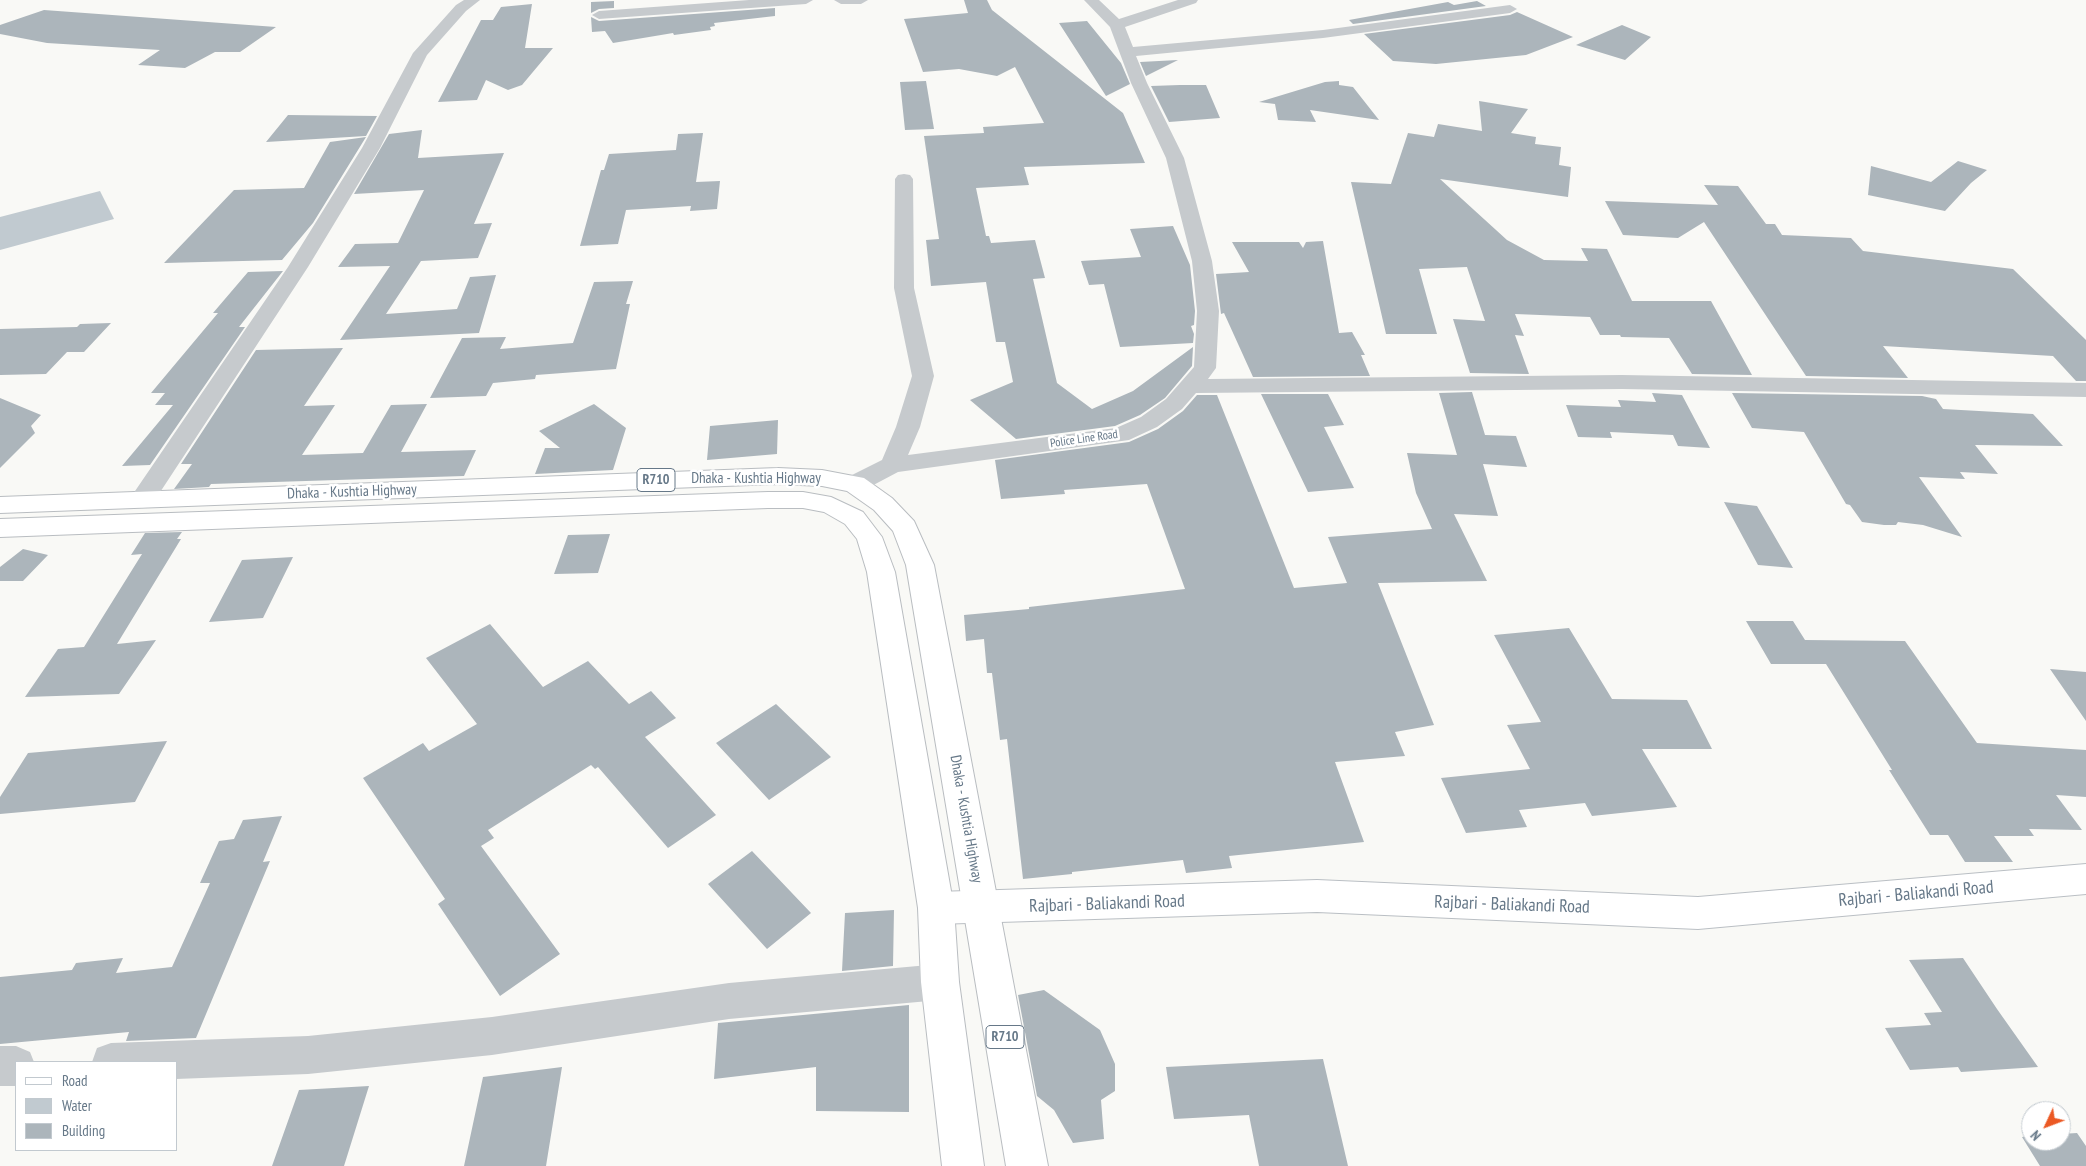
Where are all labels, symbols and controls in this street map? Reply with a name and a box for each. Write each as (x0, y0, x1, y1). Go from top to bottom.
street label: Police Line Road (1049, 427, 1119, 451)
road number: R710 (637, 468, 675, 492)
street label: Dhaka - Kushtia Highway (691, 470, 821, 488)
street label: Dhaka - Kushtia Highway (287, 481, 417, 503)
street label: Dhaka - Kushtia Highway (946, 754, 986, 884)
street label: Rajbari - Baliakandi Road (1837, 876, 1995, 912)
street label: Rajbari - Baliakandi Road (1029, 890, 1185, 918)
street label: Rajbari - Baliakandi Road (1434, 891, 1590, 919)
road number: R710 (986, 1026, 1024, 1048)
legend (15, 1061, 178, 1151)
text: Road (62, 1071, 88, 1090)
text: Water (62, 1096, 92, 1115)
north arrow (2021, 1101, 2071, 1151)
text: Building (62, 1121, 105, 1140)
text: N (2027, 1127, 2045, 1144)

